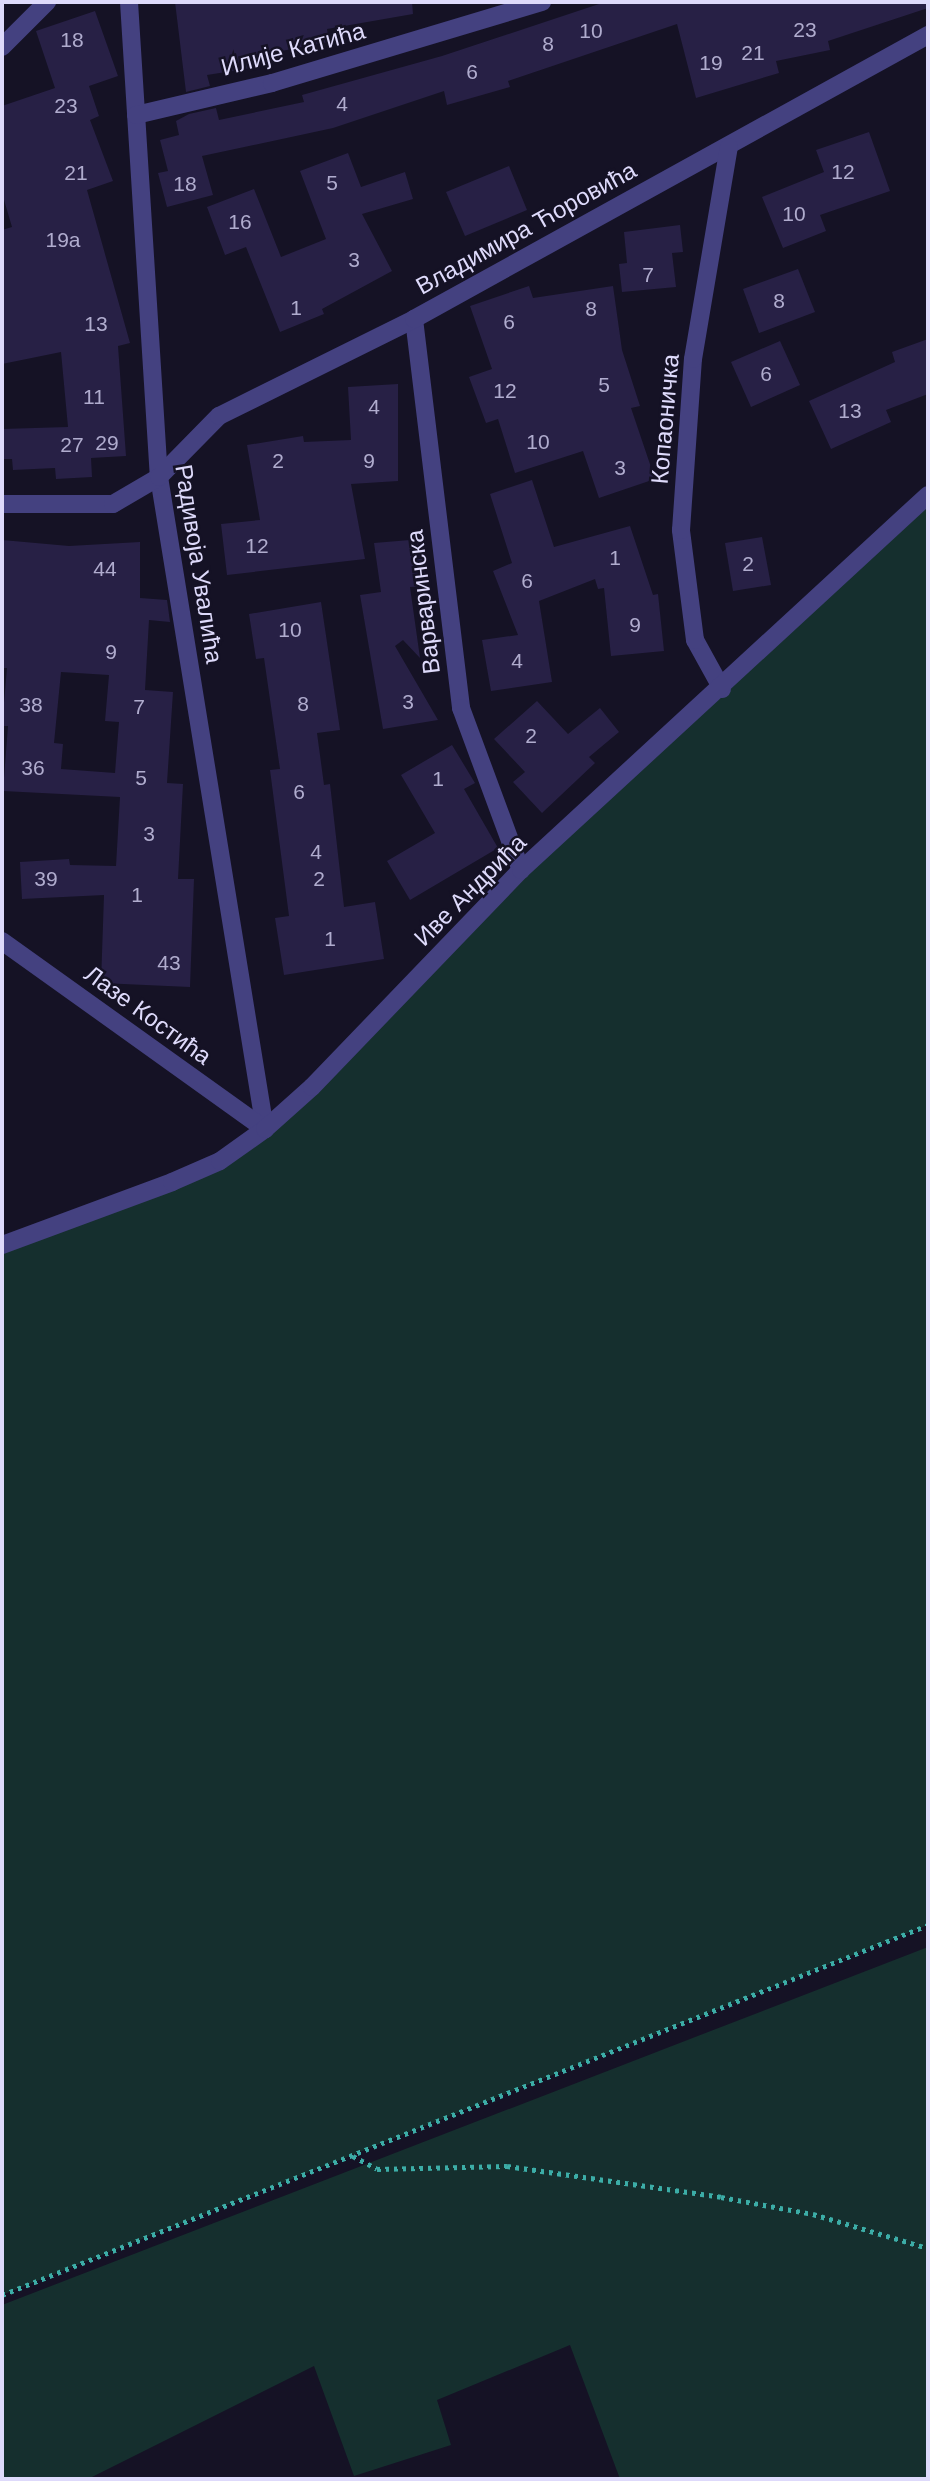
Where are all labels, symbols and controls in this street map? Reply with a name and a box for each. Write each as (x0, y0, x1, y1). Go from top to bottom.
street label: Илије Катића (218, 16, 368, 82)
house number: 23 (793, 17, 817, 43)
house number: 10 (579, 18, 603, 44)
house number: 18 (60, 27, 84, 53)
house number: 8 (542, 31, 554, 57)
house number: 21 (741, 40, 765, 66)
house number: 19 (699, 50, 723, 76)
house number: 6 (466, 59, 478, 85)
house number: 4 (336, 91, 348, 117)
house number: 23 (54, 93, 78, 119)
street label: Владимира Ћоровића (411, 155, 641, 301)
house number: 12 (831, 159, 855, 185)
house number: 21 (64, 160, 88, 186)
house number: 5 (326, 170, 338, 196)
house number: 18 (173, 171, 197, 197)
house number: 10 (782, 201, 806, 227)
house number: 16 (228, 209, 252, 235)
house number: 19a (45, 227, 81, 253)
house number: 3 (348, 247, 360, 273)
house number: 7 (642, 262, 654, 288)
house number: 8 (773, 288, 785, 314)
house number: 1 (290, 295, 302, 321)
house number: 8 (585, 296, 597, 322)
house number: 6 (503, 309, 515, 335)
house number: 13 (84, 311, 108, 337)
street label: Копаоничка (645, 353, 685, 485)
house number: 6 (760, 361, 772, 387)
house number: 5 (598, 372, 610, 398)
house number: 12 (493, 378, 517, 404)
house number: 11 (83, 384, 105, 410)
house number: 4 (368, 394, 380, 420)
house number: 13 (838, 398, 862, 424)
house number: 10 (526, 429, 550, 455)
house number: 29 (95, 430, 119, 456)
house number: 27 (60, 432, 84, 458)
house number: 2 (272, 448, 284, 474)
house number: 9 (363, 448, 375, 474)
house number: 3 (614, 455, 626, 481)
street label: Радивоја Увалића (169, 462, 229, 666)
street label: Варваринска (400, 528, 446, 676)
house number: 12 (245, 533, 269, 559)
house number: 1 (609, 545, 621, 571)
house number: 2 (742, 551, 754, 577)
house number: 44 (93, 556, 117, 582)
house number: 6 (521, 568, 533, 594)
house number: 9 (629, 612, 641, 638)
house number: 10 (278, 617, 302, 643)
house number: 9 (105, 639, 117, 665)
house number: 4 (511, 648, 523, 674)
house number: 3 (402, 689, 414, 715)
house number: 8 (297, 691, 309, 717)
house number: 38 (19, 692, 43, 718)
house number: 7 (133, 694, 145, 720)
house number: 2 (525, 723, 537, 749)
house number: 36 (21, 755, 45, 781)
house number: 5 (135, 765, 147, 791)
house number: 1 (432, 766, 444, 792)
house number: 6 (293, 779, 305, 805)
house number: 3 (143, 821, 155, 847)
street label: Иве Андрића (408, 828, 532, 952)
house number: 4 (310, 839, 322, 865)
house number: 39 (34, 866, 58, 892)
house number: 2 (313, 866, 325, 892)
house number: 1 (131, 882, 143, 908)
house number: 1 (324, 926, 336, 952)
house number: 43 (157, 950, 181, 976)
street label: Лазе Костића (79, 959, 217, 1071)

